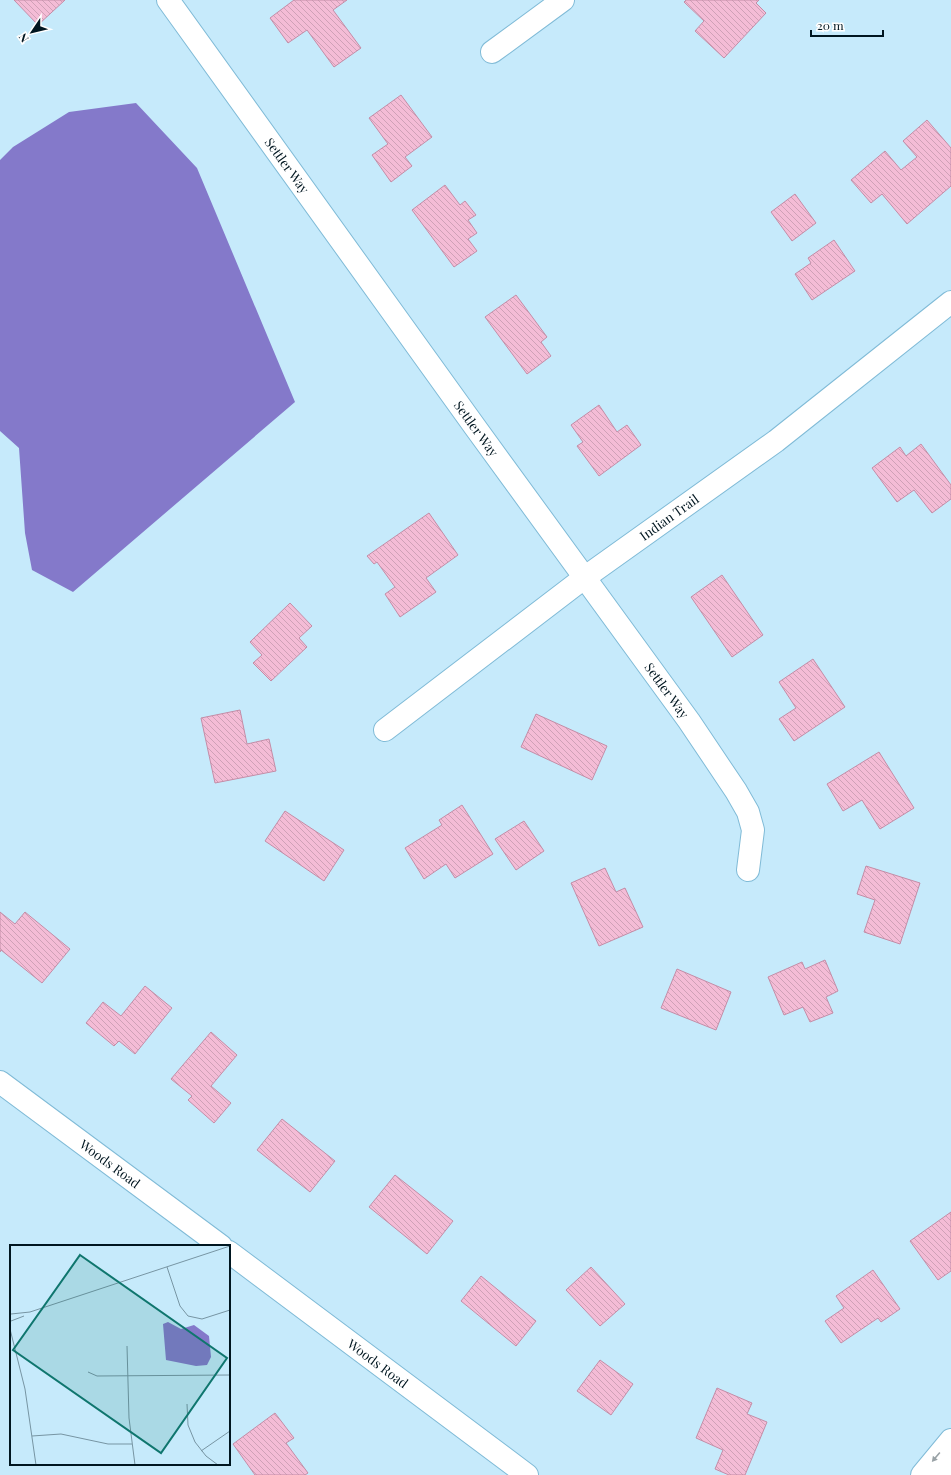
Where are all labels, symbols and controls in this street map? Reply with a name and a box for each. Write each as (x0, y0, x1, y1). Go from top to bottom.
north arrow (12, 12, 52, 52)
scale bar (811, 12, 883, 38)
text: 20 m (817, 17, 844, 33)
text: N (15, 30, 32, 46)
street label: Settler Way (262, 134, 314, 197)
street label: Settler Way (451, 397, 503, 460)
street label: Indian Trail (636, 490, 702, 544)
street label: Settler Way (641, 659, 694, 722)
street label: Woods Road (76, 1135, 144, 1192)
inset map (10, 1245, 230, 1465)
street label: Woods Road (344, 1334, 412, 1391)
one-way arrow (932, 1452, 941, 1463)

